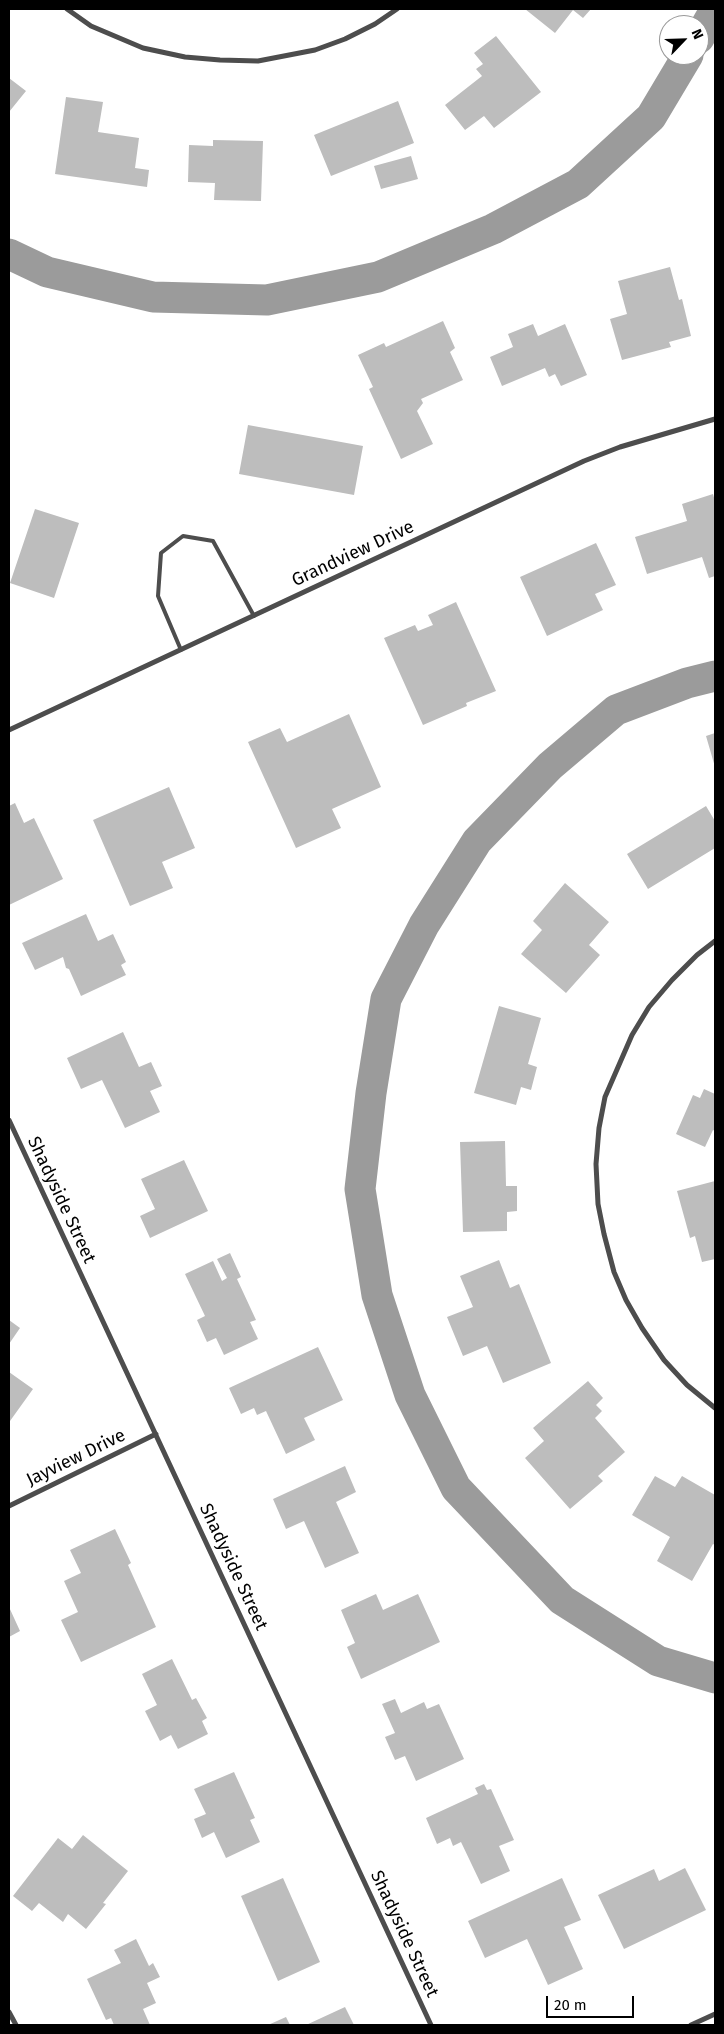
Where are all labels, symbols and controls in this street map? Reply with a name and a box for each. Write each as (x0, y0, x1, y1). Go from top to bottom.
north arrow (659, 15, 709, 65)
text: N (688, 26, 707, 42)
street label: Grandview Drive (288, 516, 418, 592)
street label: Shadyside Street (22, 1133, 100, 1267)
street label: Jayview Drive (23, 1425, 129, 1491)
street label: Shadyside Street (194, 1500, 272, 1634)
street label: Shadyside Street (365, 1867, 443, 2001)
scale bar (549, 1986, 636, 2018)
text: 20 m (554, 1996, 587, 2014)

